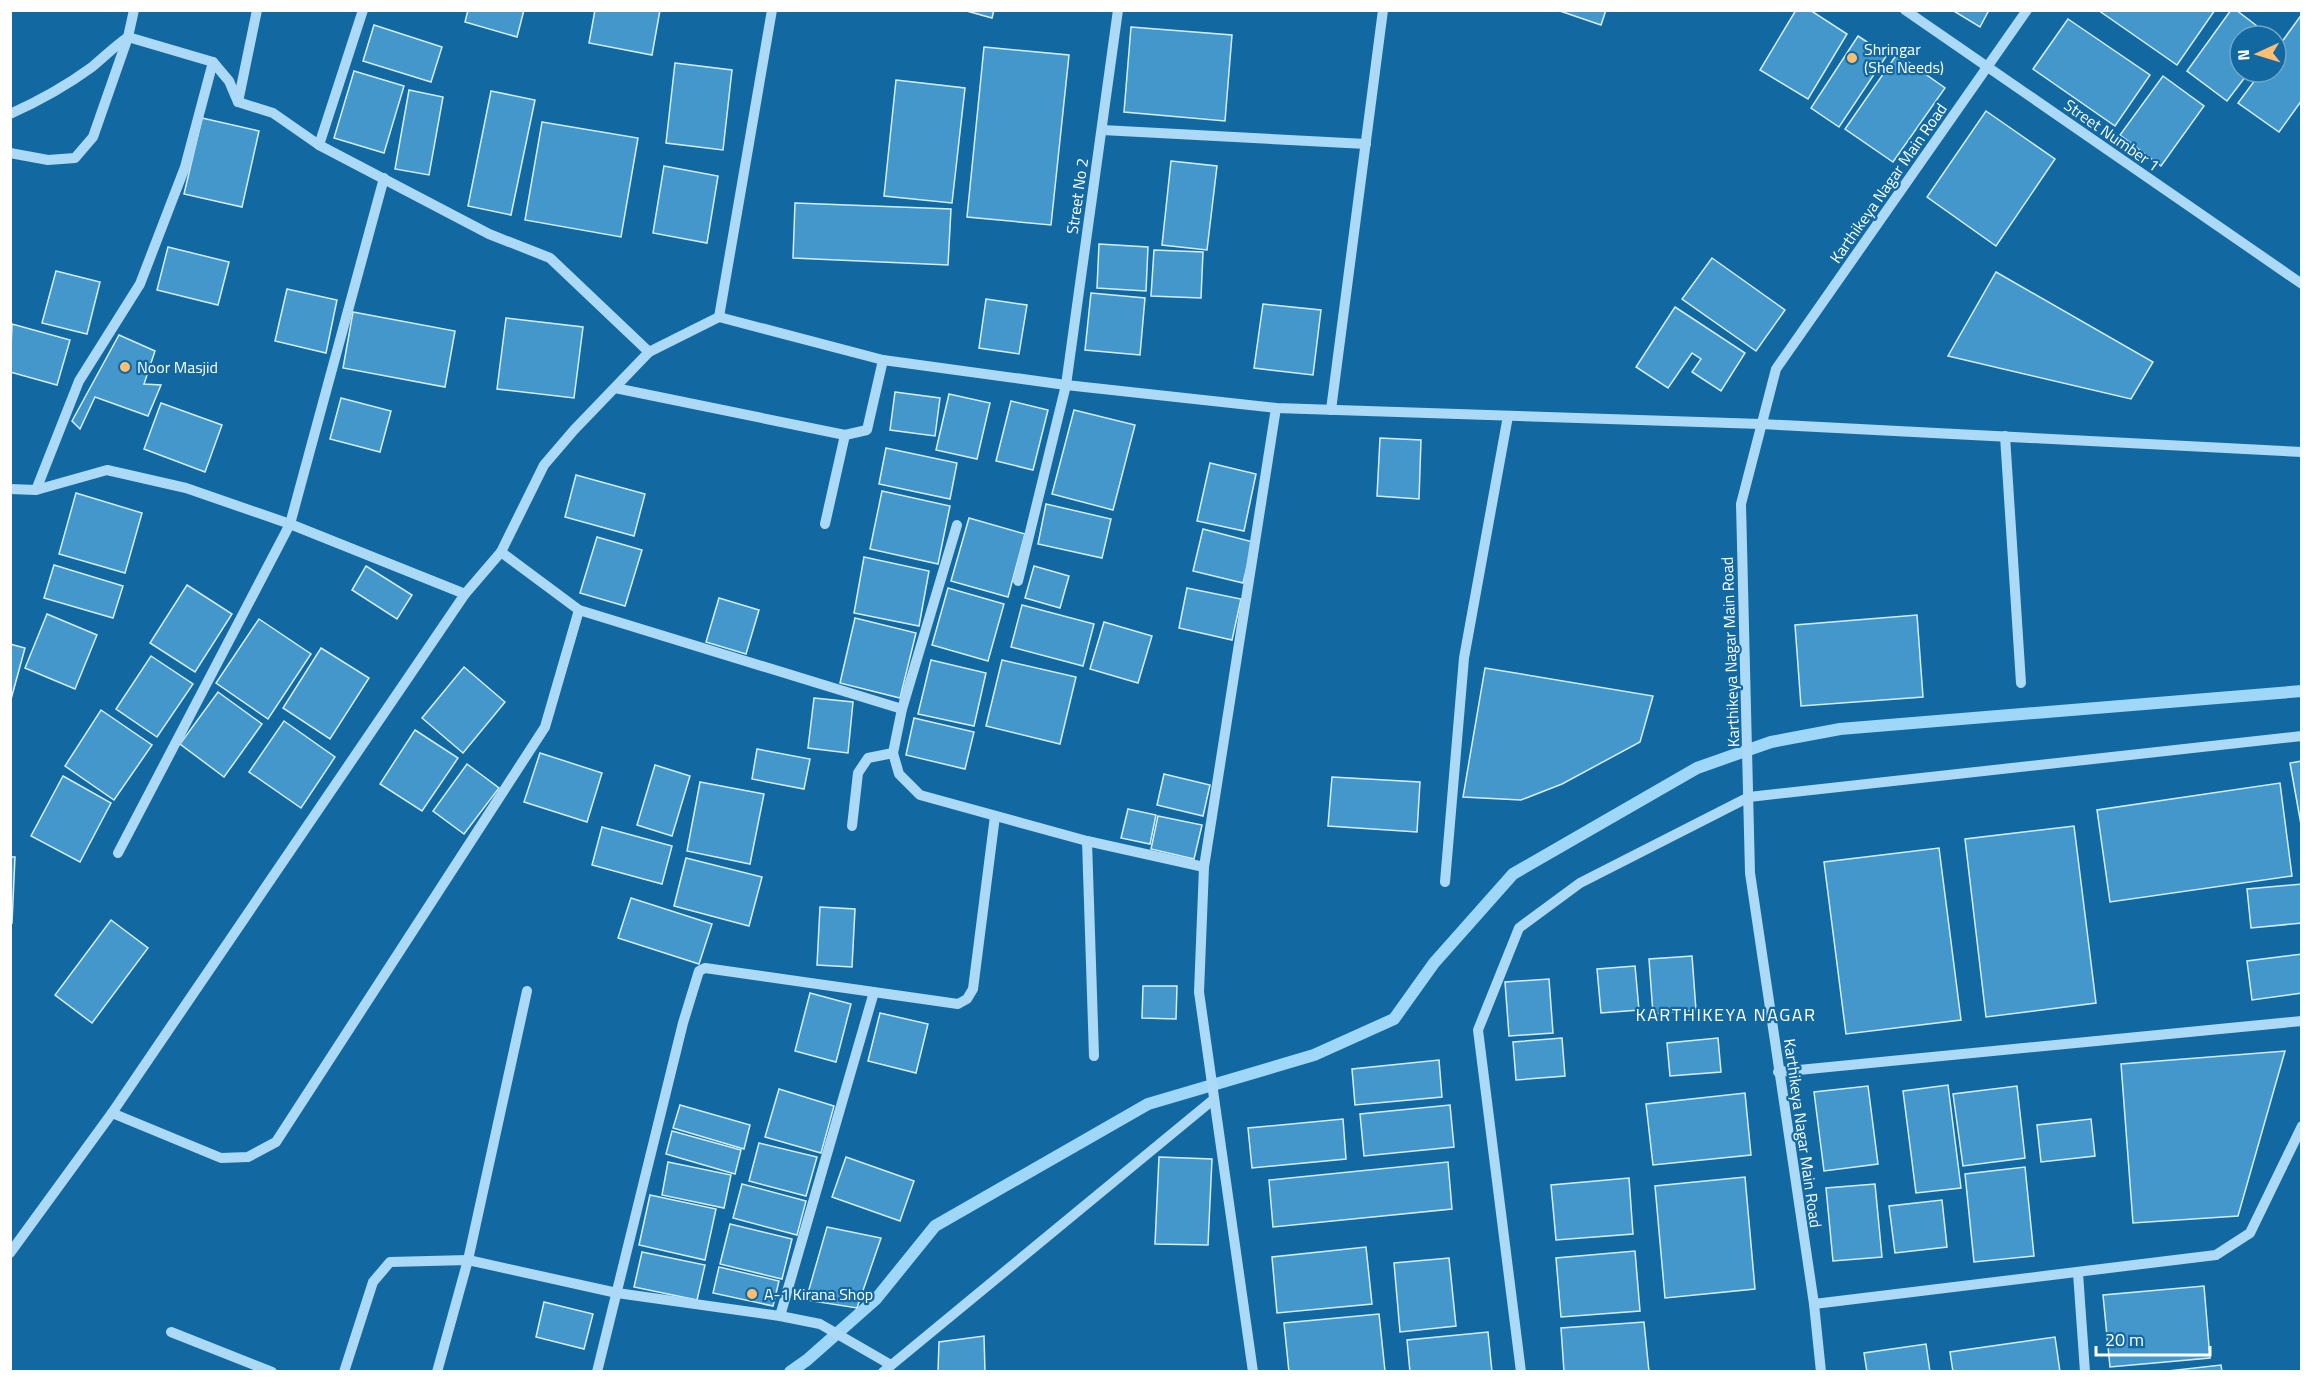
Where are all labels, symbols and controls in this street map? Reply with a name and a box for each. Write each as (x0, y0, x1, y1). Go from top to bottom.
north arrow (2228, 24, 2288, 84)
place label: Shringar (She Needs) (1864, 37, 1944, 79)
text: N (2231, 49, 2255, 61)
marker: Shringar (She Needs) (1845, 51, 1859, 65)
street label: Street Number 1 (2059, 93, 2165, 177)
street label: Karthikeya Nagar Main Road (1823, 98, 1953, 268)
street label: Street No 2 (1060, 156, 1094, 236)
place label: Noor Masjid (137, 355, 218, 379)
marker: Noor Masjid (118, 360, 132, 374)
street label: Karthikeya Nagar Main Road (1715, 556, 1745, 748)
district label: KARTHIKEYA NAGAR (1635, 1001, 1817, 1028)
street label: Karthikeya Nagar Main Road (1778, 1037, 1828, 1229)
place label: A-1 Kirana Shop (764, 1282, 873, 1306)
marker: A-1 Kirana Shop (745, 1287, 759, 1301)
scale bar (2096, 1319, 2210, 1357)
text: 20 m (2105, 1326, 2144, 1353)

